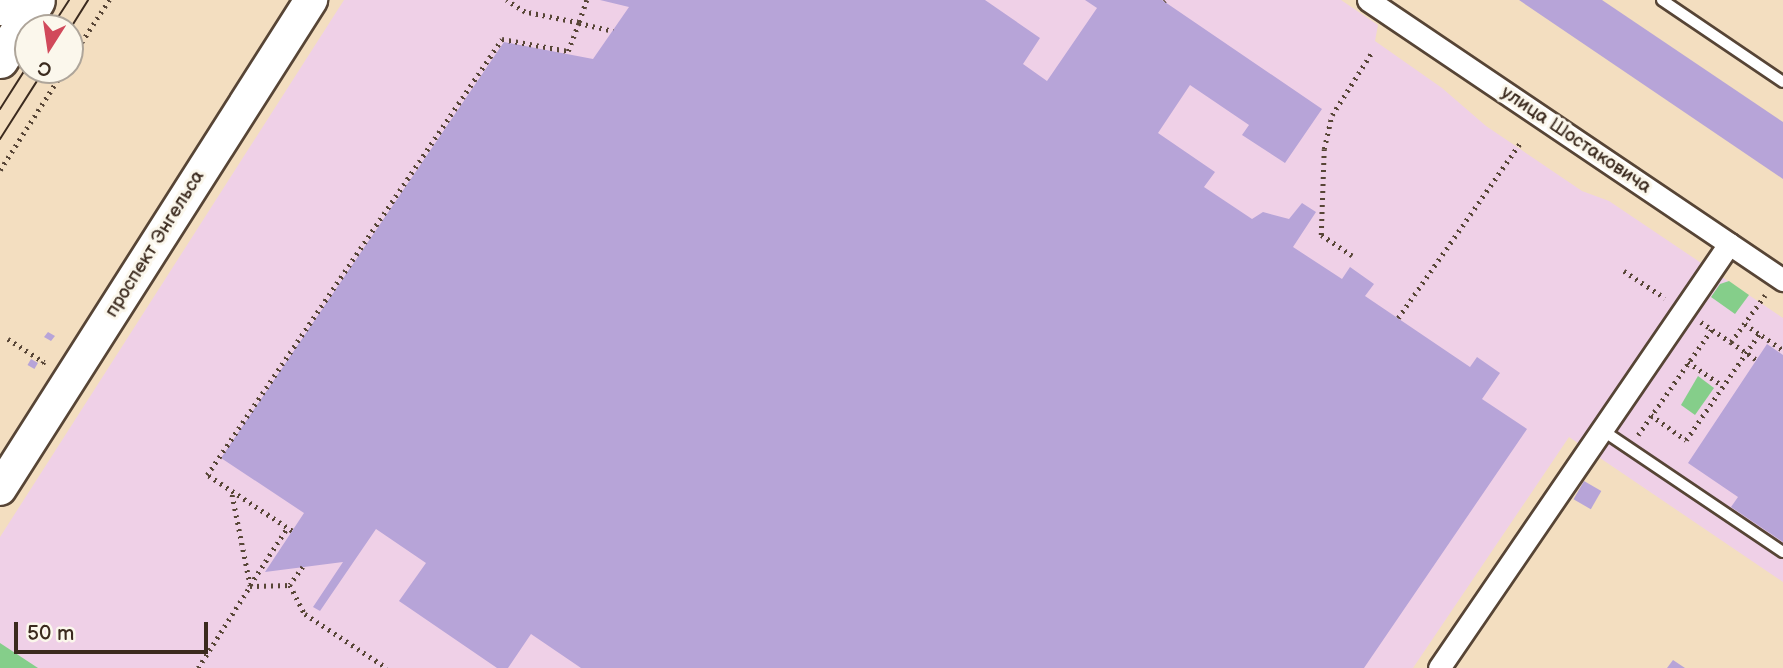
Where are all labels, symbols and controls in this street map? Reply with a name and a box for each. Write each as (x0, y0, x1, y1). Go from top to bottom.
north arrow (14, 14, 84, 84)
text: С (36, 55, 54, 81)
street label: улица Шостаковича (1497, 81, 1655, 199)
street label: проспект Энгельса (101, 166, 209, 322)
scale bar (18, 608, 212, 652)
text: 50 m (27, 621, 74, 646)

